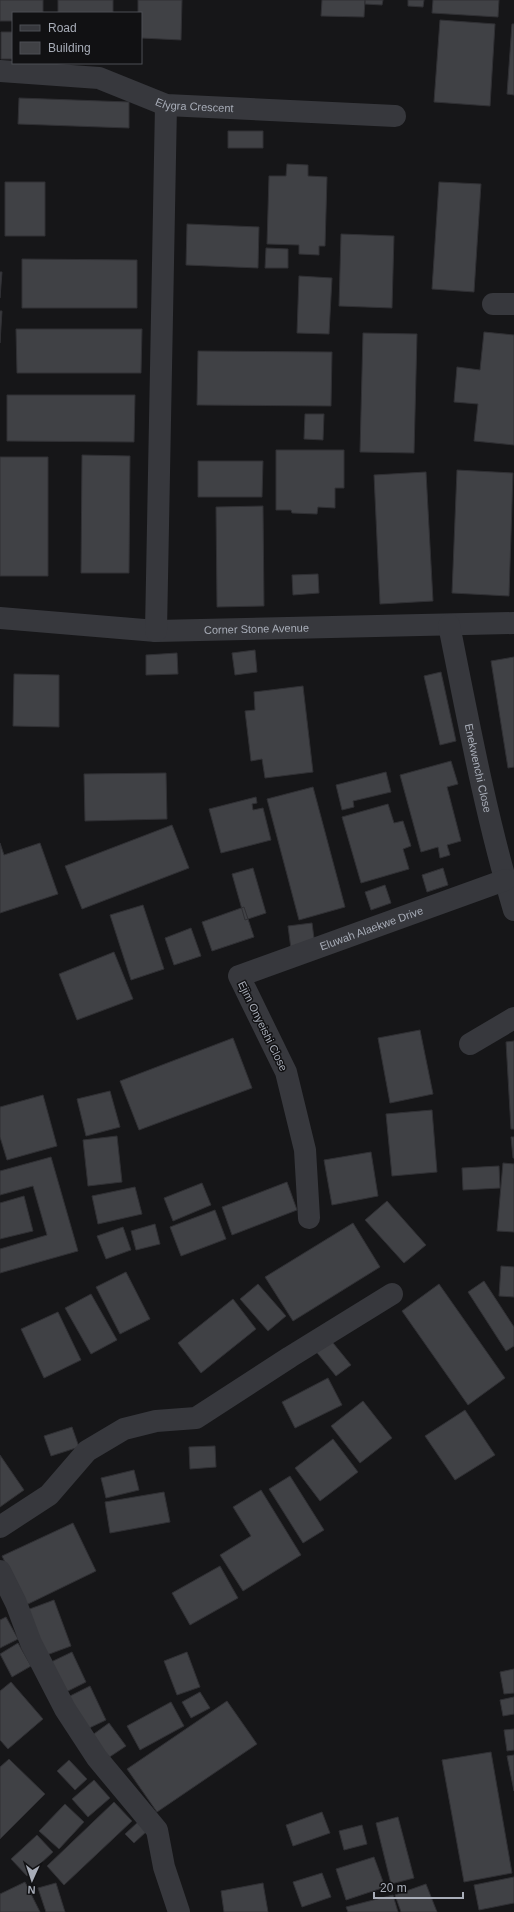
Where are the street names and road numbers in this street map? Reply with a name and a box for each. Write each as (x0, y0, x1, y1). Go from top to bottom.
street label: Elygra Crescent (154, 95, 234, 114)
street label: Corner Stone Avenue (204, 622, 309, 636)
street label: Enekwenchi Close (463, 723, 494, 814)
street label: Eluwah Alaekwe Drive (318, 904, 425, 952)
street label: Ejim Onyeishi Close (236, 979, 290, 1073)

